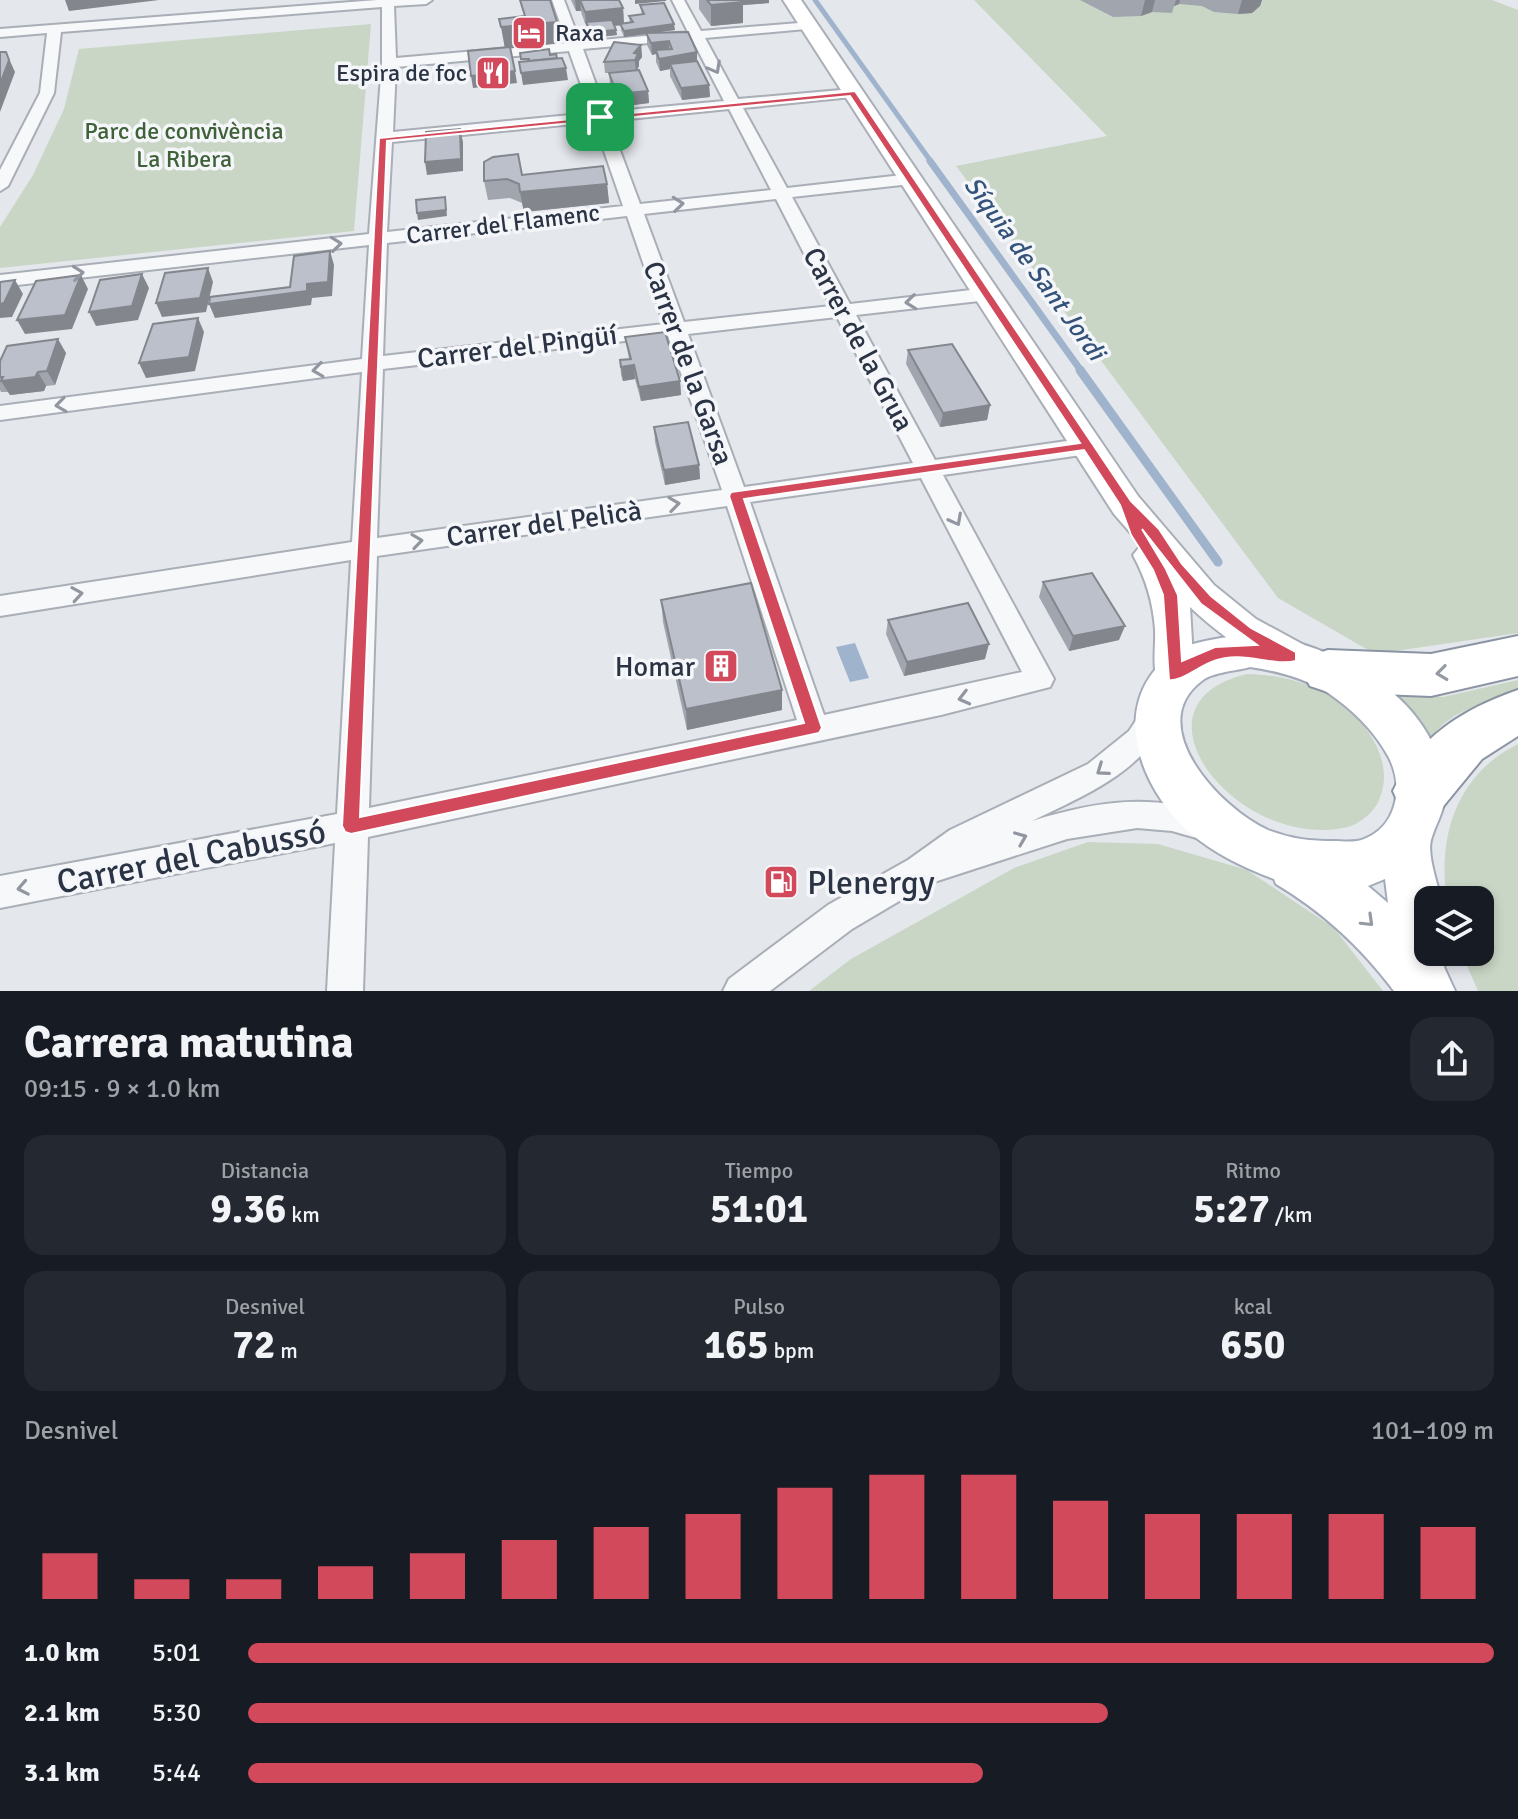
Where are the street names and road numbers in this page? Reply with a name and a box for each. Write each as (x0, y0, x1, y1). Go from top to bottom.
street label: Carrer del Flamenc (405, 197, 601, 251)
street label: Carrer de la Grua (795, 242, 921, 437)
street label: Carrer de la Garsa (635, 257, 741, 470)
street label: Carrer del Pingüí (415, 318, 619, 376)
street label: Carrer del Pelicà (444, 493, 644, 555)
street label: Carrer del Cabussó (53, 810, 329, 904)

